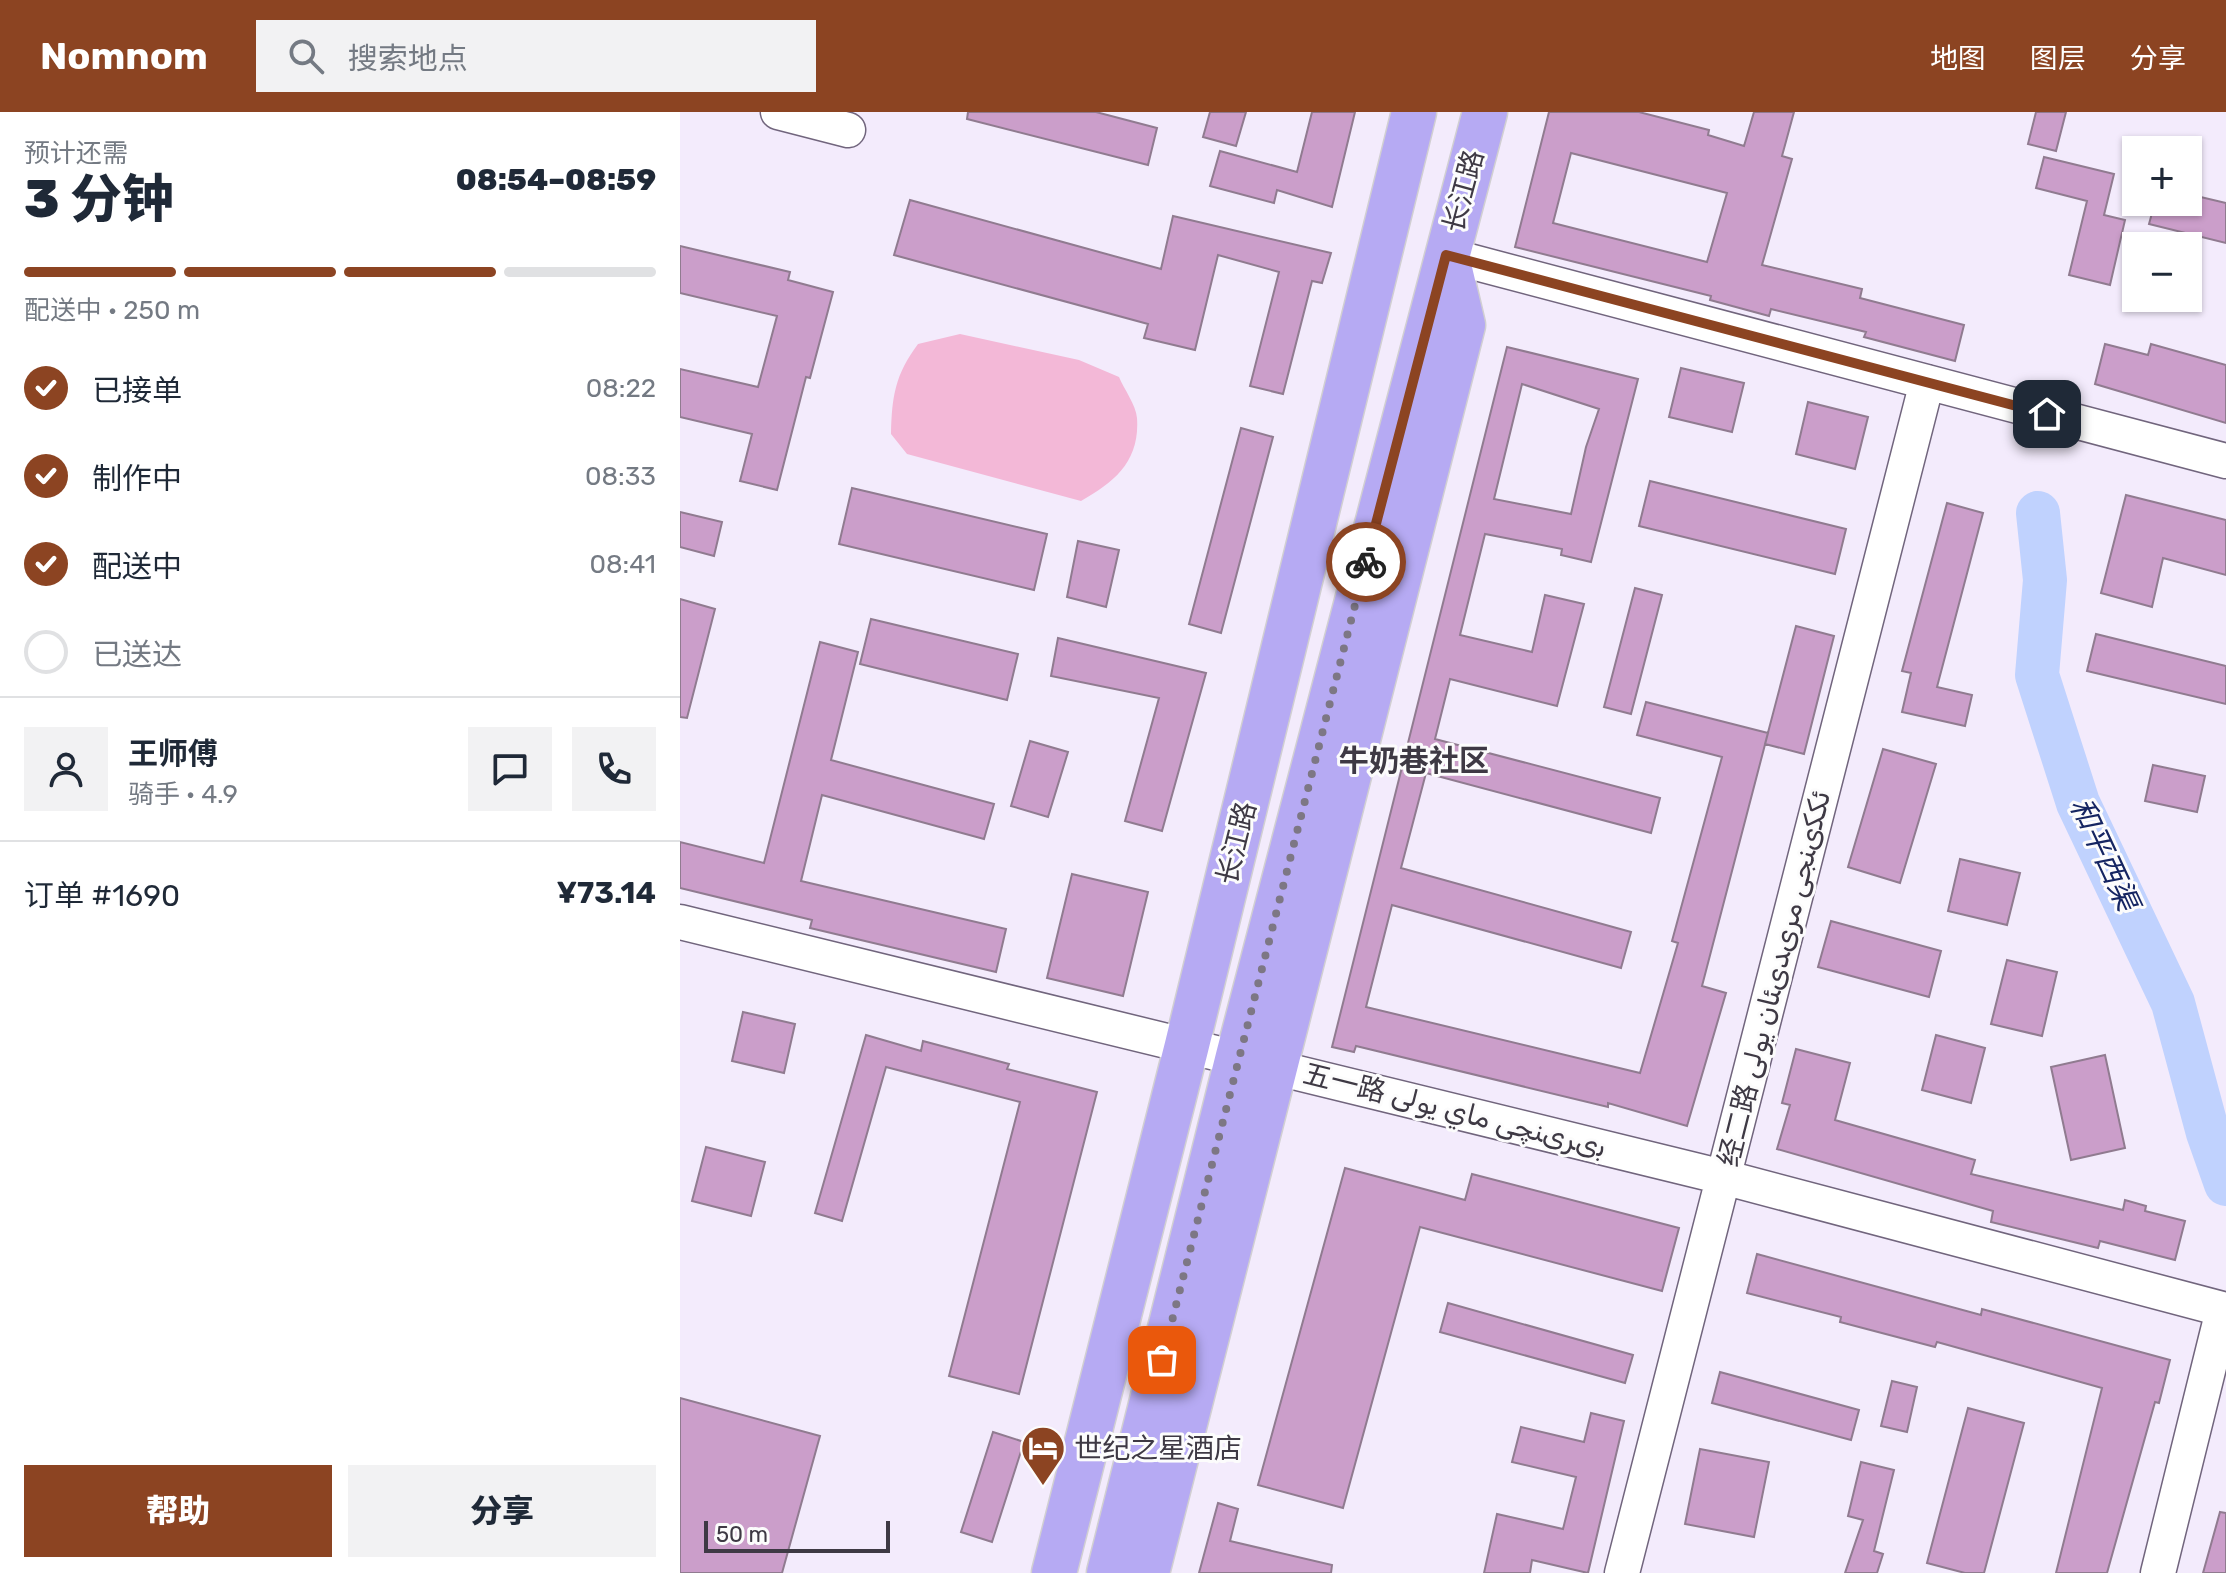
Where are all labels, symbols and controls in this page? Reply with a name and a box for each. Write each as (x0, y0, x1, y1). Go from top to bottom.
search box (256, 20, 816, 92)
text: Nomnom (40, 33, 208, 79)
icon: search (284, 34, 328, 78)
text: 搜索地点 (348, 41, 468, 77)
text: 地图 (1930, 42, 1986, 75)
text: 图层 (2030, 42, 2086, 75)
text: 分享 (2130, 42, 2186, 75)
map controls (2122, 136, 2202, 312)
button: + (2122, 136, 2202, 216)
text: 预计还需 (24, 138, 128, 169)
street label: 长江路 (1437, 146, 1490, 236)
text: 08:54–08:59 (456, 162, 656, 198)
text: 3 分钟 (24, 168, 174, 230)
button: − (2122, 232, 2202, 312)
text: 配送中 · 250 m (24, 295, 200, 326)
icon: check (24, 366, 68, 410)
text: 已接单 (92, 373, 182, 409)
text: 08:22 (586, 373, 656, 404)
pin (2013, 380, 2081, 448)
icon: home (2025, 392, 2069, 436)
icon: check (24, 454, 68, 498)
text: 制作中 (92, 461, 182, 497)
text: 08:33 (585, 461, 656, 492)
courier (1326, 522, 1406, 602)
icon: bike (1344, 540, 1388, 584)
icon: check (24, 542, 68, 586)
text: 配送中 (92, 549, 182, 585)
text: 08:41 (590, 549, 656, 580)
text: 已送达 (92, 637, 182, 673)
button: person (24, 727, 108, 811)
button: chat (468, 727, 552, 811)
button: phone (572, 727, 656, 811)
text: 王师傅 (128, 736, 218, 772)
district label: 牛奶巷社区 (1339, 743, 1489, 779)
text: 骑手 · 4.9 (128, 779, 238, 810)
street label: 经二路 ئككىنجى مرىدىئان يولى (1712, 786, 1837, 1170)
water label: 和平西渠 (2062, 792, 2147, 920)
street label: 长江路 (1210, 798, 1263, 888)
text: ¥73.14 (556, 875, 656, 911)
text: 订单 #1690 (24, 878, 180, 914)
street label: 五一路 بىرىنچى ماي يولى (1299, 1057, 1610, 1167)
pin (1128, 1326, 1196, 1394)
icon: bag (1140, 1338, 1184, 1382)
hotel icon: 世纪之星酒店 (1019, 1424, 1067, 1487)
place label: 世纪之星酒店 (1074, 1432, 1242, 1465)
button: 帮助 (24, 1465, 332, 1557)
button: 分享 (348, 1465, 656, 1557)
scale bar (704, 1517, 890, 1553)
text: 50 m (716, 1521, 768, 1548)

